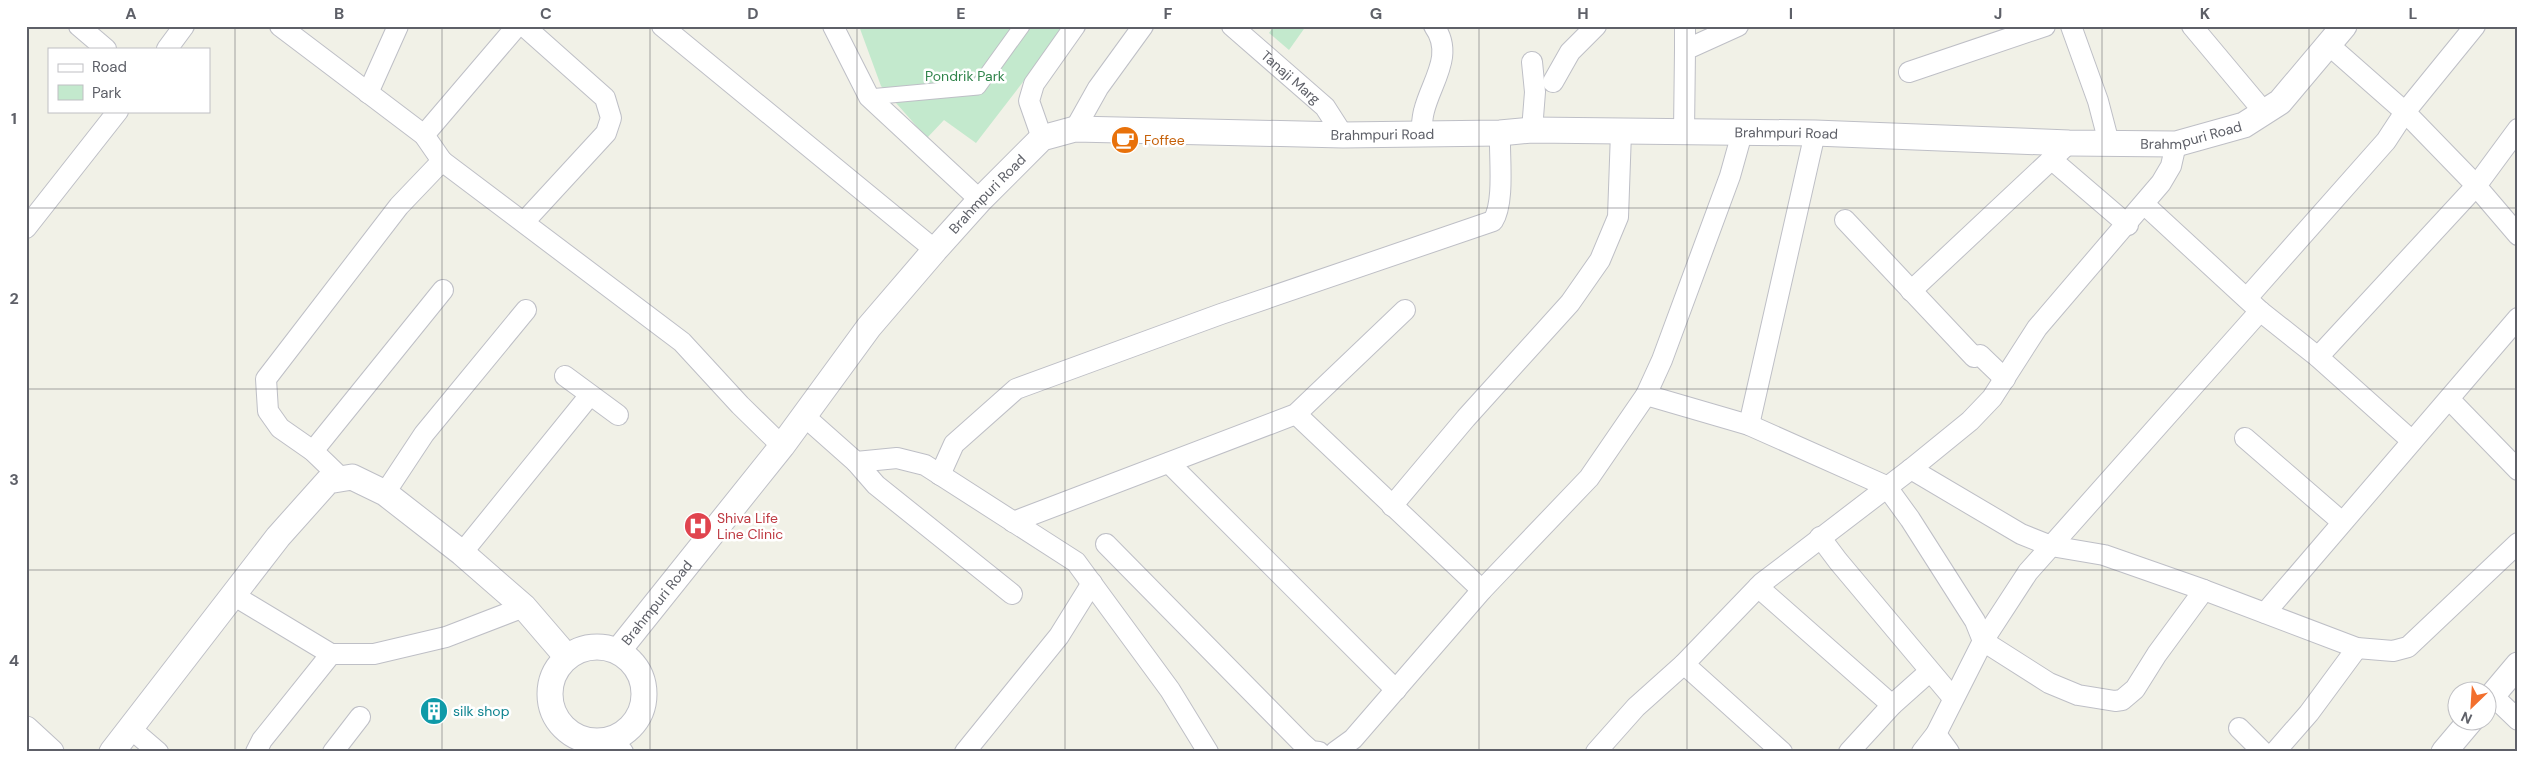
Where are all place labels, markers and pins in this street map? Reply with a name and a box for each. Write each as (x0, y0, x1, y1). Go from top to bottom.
cafe icon: Foffee (1110, 125, 1140, 155)
place label: Foffee (1144, 131, 1185, 149)
place label: Shiva Life Line Clinic (717, 509, 783, 543)
hospital icon: Shiva Life Line Clinic (683, 511, 713, 541)
building icon: silk shop (419, 696, 449, 726)
place label: silk shop (453, 702, 510, 720)

